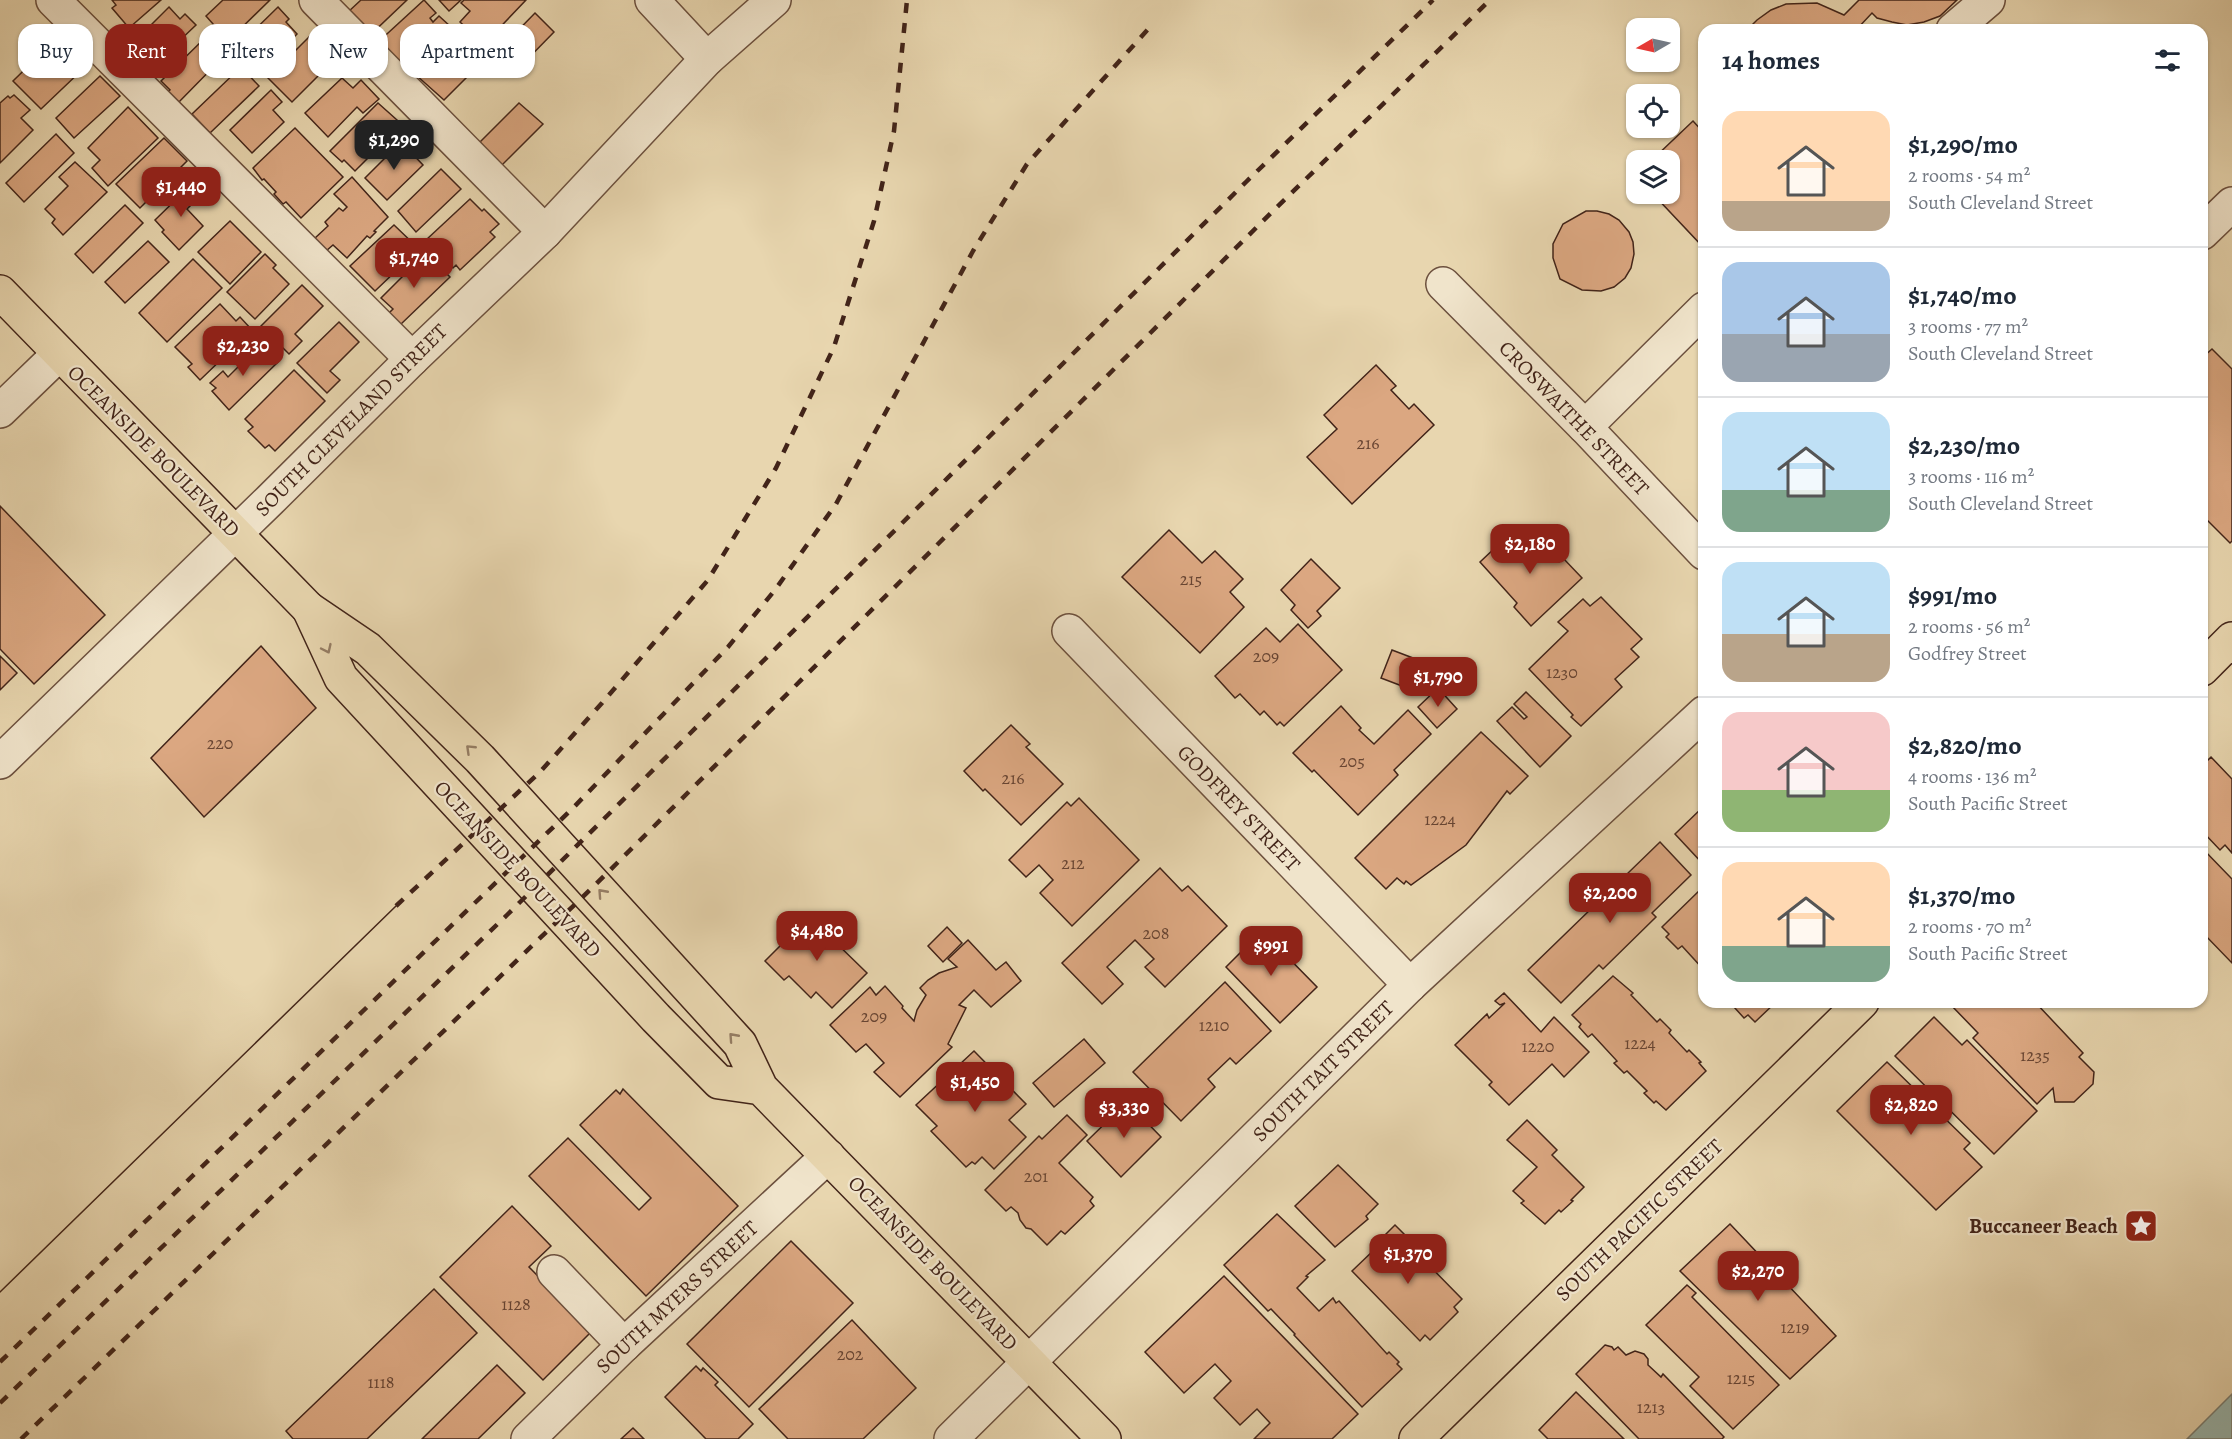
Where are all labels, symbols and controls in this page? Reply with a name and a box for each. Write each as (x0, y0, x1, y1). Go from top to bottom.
north arrow (1626, 18, 1680, 72)
map controls (1626, 18, 1680, 204)
chip: Buy (18, 24, 93, 78)
chip: Rent (105, 24, 187, 78)
chip: Filters (199, 24, 296, 78)
chip: New (308, 24, 388, 78)
chip: Apartment (400, 24, 535, 78)
text: 14 homes (1722, 43, 1820, 78)
icon: filters (2151, 44, 2184, 77)
button: locate (1626, 84, 1680, 138)
pin: $1,290 (345, 120, 443, 171)
text: $1,290 (369, 126, 419, 153)
text: $1,290/mo (1908, 127, 2018, 162)
icon: home (1770, 135, 1842, 207)
button: layers (1626, 150, 1680, 204)
text: 2 rooms · 54 m² (1908, 162, 2030, 189)
pin: $1,440 (132, 167, 230, 218)
text: $1,440 (156, 173, 206, 200)
text: South Cleveland Street (1908, 189, 2093, 216)
pin: $1,740 (365, 238, 463, 289)
text: $1,740 (389, 244, 439, 271)
text: $1,740/mo (1908, 278, 2017, 313)
icon: home (1770, 286, 1842, 358)
text: 3 rooms · 77 m² (1908, 313, 2028, 340)
street label: SOUTH CLEVELAND STREET (249, 317, 454, 522)
pin: $2,230 (194, 326, 292, 377)
text: $2,230 (217, 332, 269, 359)
street label: CROSWAITHE STREET (1493, 334, 1656, 502)
text: South Cleveland Street (1908, 340, 2093, 367)
street label: OCEANSIDE BOULEVARD (62, 359, 246, 543)
text: $2,230/mo (1908, 428, 2020, 463)
house number: 216 (1356, 431, 1380, 455)
icon: home (1770, 436, 1842, 508)
text: 3 rooms · 116 m² (1908, 463, 2034, 490)
text: South Cleveland Street (1908, 490, 2093, 517)
pin: $2,180 (1481, 524, 1579, 575)
text: $2,180 (1504, 530, 1556, 557)
house number: 215 (1180, 567, 1202, 591)
text: $991/mo (1908, 578, 1997, 613)
icon: home (1770, 586, 1842, 658)
text: 2 rooms · 56 m² (1908, 613, 2030, 640)
text: Godfrey Street (1908, 640, 2027, 667)
one-way arrow (320, 642, 332, 653)
house number: 209 (1253, 644, 1279, 668)
pin: $1,790 (1389, 657, 1487, 708)
house number: 1230 (1546, 660, 1578, 684)
text: $1,790 (1413, 663, 1463, 690)
text: $2,820/mo (1908, 728, 2022, 763)
house number: 220 (207, 731, 233, 755)
icon: home (1770, 736, 1842, 808)
street label: GODFREY STREET (1171, 739, 1307, 878)
one-way arrow (466, 746, 477, 757)
house number: 205 (1339, 749, 1365, 773)
text: 4 rooms · 136 m² (1908, 763, 2037, 790)
house number: 216 (1001, 766, 1025, 790)
street label: OCEANSIDE BOULEVARD (428, 774, 608, 964)
text: South Pacific Street (1908, 790, 2068, 817)
house number: 1224 (1424, 807, 1456, 831)
house number: 212 (1061, 851, 1085, 875)
pin: $2,200 (1561, 873, 1659, 924)
text: $1,370/mo (1908, 878, 2016, 913)
text: $2,200 (1583, 879, 1637, 906)
icon: home (1770, 886, 1842, 958)
one-way arrow (598, 889, 609, 899)
pin: $4,480 (768, 911, 866, 962)
text: 2 rooms · 70 m² (1908, 913, 2032, 940)
text: $4,480 (790, 917, 844, 944)
house number: 208 (1143, 921, 1169, 945)
pin: $991 (1235, 926, 1307, 977)
text: $991 (1254, 932, 1289, 959)
text: South Pacific Street (1908, 940, 2068, 967)
street label: SOUTH TAIT STREET (1246, 994, 1400, 1148)
house number: 209 (861, 1004, 887, 1028)
house number: 1210 (1199, 1013, 1229, 1037)
house number: 1224 (1624, 1031, 1656, 1055)
one-way arrow (729, 1033, 740, 1044)
house number: 1220 (1522, 1034, 1554, 1058)
house number: 1235 (2020, 1043, 2050, 1067)
pin: $1,450 (926, 1062, 1024, 1113)
text: $1,450 (950, 1068, 1000, 1095)
pin: $2,820 (1862, 1085, 1960, 1136)
pin: $3,330 (1075, 1088, 1173, 1139)
text: $2,820 (1884, 1091, 1938, 1118)
text: $3,330 (1099, 1094, 1149, 1121)
street label: SOUTH PACIFIC STREET (1549, 1132, 1729, 1307)
house number: 201 (1024, 1164, 1048, 1188)
street label: OCEANSIDE BOULEVARD (842, 1169, 1024, 1357)
place icon: Buccaneer Beach (2123, 1208, 2159, 1244)
place label: Buccaneer Beach (1969, 1212, 2118, 1240)
street label: SOUTH MYERS STREET (590, 1214, 765, 1380)
pin: $1,370 (1359, 1234, 1457, 1285)
text: $1,370 (1383, 1240, 1433, 1267)
pin: $2,270 (1709, 1251, 1807, 1302)
text: $2,270 (1732, 1257, 1784, 1284)
house number: 1128 (501, 1292, 531, 1316)
house number: 1219 (1780, 1315, 1810, 1339)
house number: 202 (837, 1342, 864, 1366)
house number: 1215 (1727, 1366, 1755, 1390)
house number: 1118 (367, 1370, 395, 1394)
house number: 1213 (1637, 1395, 1665, 1419)

